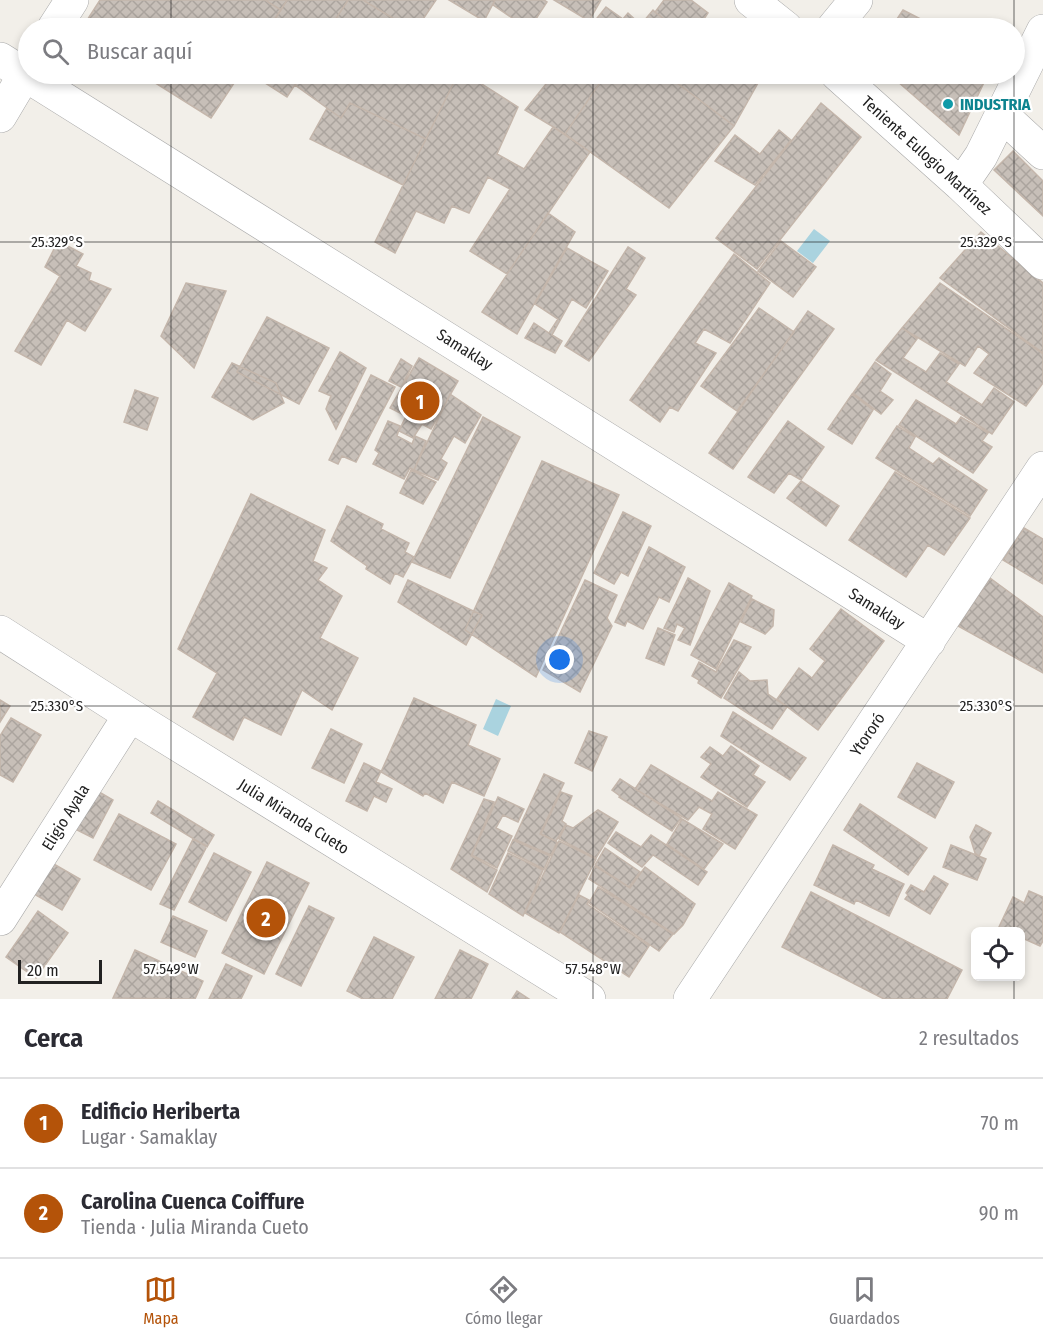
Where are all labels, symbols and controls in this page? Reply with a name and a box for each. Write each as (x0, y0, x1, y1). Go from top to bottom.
search box (18, 18, 1025, 84)
icon: search (39, 35, 72, 68)
text: Buscar aquí (87, 38, 192, 65)
street label: Teniente Eulogio Martínez (858, 92, 996, 219)
place label: INDUSTRIA (960, 95, 1031, 114)
marker: INDUSTRIA (941, 97, 955, 111)
text: 25.329°S (31, 233, 83, 251)
text: 25.329°S (960, 233, 1012, 251)
street label: Samaklay (433, 325, 497, 374)
pin: 1 (400, 378, 440, 424)
street label: Samaklay (845, 584, 909, 633)
your location (545, 645, 574, 674)
text: 25.330°S (31, 697, 83, 715)
text: 25.330°S (960, 697, 1012, 715)
street label: Ytororó (846, 709, 889, 760)
street label: Julia Miranda Cueto (235, 775, 353, 858)
street label: Eligio Ayala (38, 781, 93, 854)
pin: 2 (246, 896, 286, 940)
map controls (971, 927, 1025, 981)
button: locate (971, 927, 1025, 981)
scale bar (18, 957, 102, 984)
text: 57.549°W (143, 960, 199, 978)
text: 57.548°W (565, 960, 621, 978)
text: 20 m (27, 961, 58, 980)
text: Cerca (24, 1023, 83, 1054)
text: 2 resultados (919, 1026, 1019, 1050)
text: Edificio Heriberta (81, 1098, 240, 1125)
text: 1 (39, 1111, 48, 1135)
text: 70 m (981, 1111, 1019, 1135)
text: Lugar · Samaklay (81, 1125, 217, 1149)
text: Carolina Cuenca Coiffure (81, 1188, 304, 1215)
text: 2 (39, 1201, 48, 1225)
text: 90 m (979, 1201, 1019, 1225)
text: Tienda · Julia Miranda Cueto (81, 1215, 309, 1239)
tab: Mapa (143, 1273, 179, 1328)
tab: Cómo llegar (465, 1273, 543, 1328)
tab: Guardados (829, 1273, 900, 1328)

